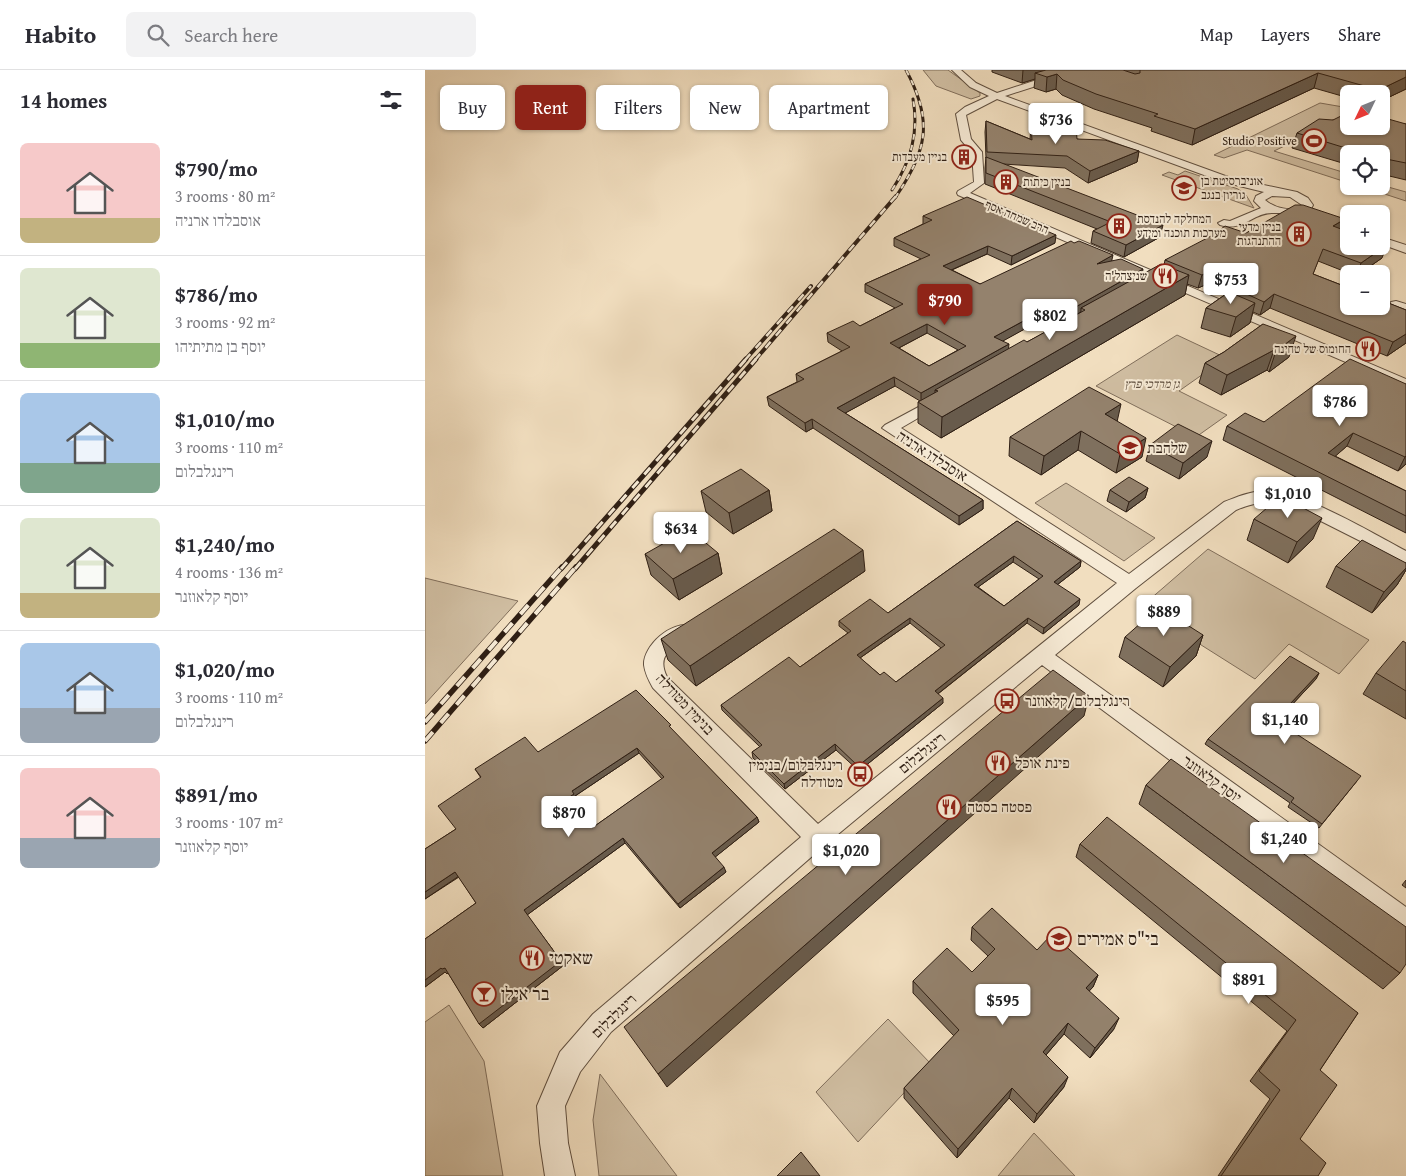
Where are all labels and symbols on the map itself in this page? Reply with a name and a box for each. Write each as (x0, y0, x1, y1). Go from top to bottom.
north arrow (1340, 85, 1390, 135)
pin: $736 (1026, 102, 1086, 145)
sports icon: Studio Positive (1301, 128, 1327, 154)
place label: Studio Positive (1222, 132, 1297, 149)
building icon: בניין מעבדות (951, 144, 977, 170)
place label: בניין מעבדות (892, 148, 947, 165)
building icon: בניין כיתות (993, 169, 1019, 195)
place label: אוניברסיטת בן גוריון בנגב (1201, 172, 1263, 203)
place label: בניין כיתות (1023, 173, 1071, 190)
school or university icon: אוניברסיטת בן גוריון בנגב (1171, 175, 1197, 201)
street label: הרב שמחה אסף (983, 195, 1052, 238)
place label: המחלקה להנדסת מערכות תוכנה ומידע (1137, 210, 1226, 241)
building icon: המחלקה להנדסת מערכות תוכנה ומידע (1106, 213, 1132, 239)
place label: בניין מדעי ההתנהגות (1237, 218, 1281, 249)
building icon: בניין מדעי ההתנהגות (1286, 221, 1312, 247)
pin: $753 (1201, 262, 1261, 305)
restaurant icon: שניצהל'ה (1152, 263, 1178, 289)
place label: שניצהל'ה (1105, 267, 1147, 284)
pin: $790 (915, 284, 975, 326)
pin: $802 (1020, 298, 1080, 341)
restaurant icon: החומוס של טחינה (1355, 336, 1381, 362)
place label: החומוס של טחינה (1274, 340, 1351, 357)
park label: גן מרדכי פרץ (1124, 375, 1180, 392)
pin: $786 (1310, 384, 1370, 427)
street label: אוסבלדו ארניה (893, 425, 972, 486)
school or university icon: שלהבת (1117, 435, 1143, 461)
place label: שלהבת (1147, 437, 1187, 458)
pin: $1,010 (1247, 476, 1329, 519)
pin: $634 (651, 512, 711, 554)
pin: $889 (1134, 594, 1194, 637)
street label: בנימין מטודלה (651, 668, 719, 739)
bus stop icon: רינגלבלום/קלאוזנר (994, 688, 1020, 714)
place label: רינגלבלום/קלאוזנר (1025, 690, 1130, 711)
pin: $1,140 (1244, 702, 1326, 745)
street label: רינגלבלום (894, 727, 950, 778)
restaurant icon: פינת אוכל (985, 750, 1011, 776)
street label: יוסף קלאוזנר (1178, 750, 1246, 807)
place label: פינת אוכל (1015, 752, 1070, 773)
place label: רינגלבלום/בנימין מטודלה (749, 754, 843, 792)
bus stop icon: רינגלבלום/בנימין מטודלה (847, 761, 873, 787)
restaurant icon: פסטה בסטה (936, 794, 962, 820)
pin: $870 (539, 796, 599, 838)
place label: פסטה בסטה (967, 796, 1032, 817)
pin: $1,240 (1243, 822, 1325, 864)
pin: $1,020 (805, 834, 887, 876)
place label: בי"ס אמירים (1077, 925, 1159, 952)
school or university icon: בי"ס אמירים (1046, 926, 1072, 952)
place label: שאקטי (549, 944, 593, 971)
restaurant icon: שאקטי (519, 945, 545, 971)
pin: $891 (1219, 962, 1279, 1005)
place label: בר אילן (501, 980, 550, 1007)
bar icon: בר אילן (471, 981, 497, 1007)
pin: $595 (973, 984, 1033, 1026)
street label: רינגלבלום (586, 989, 641, 1042)

